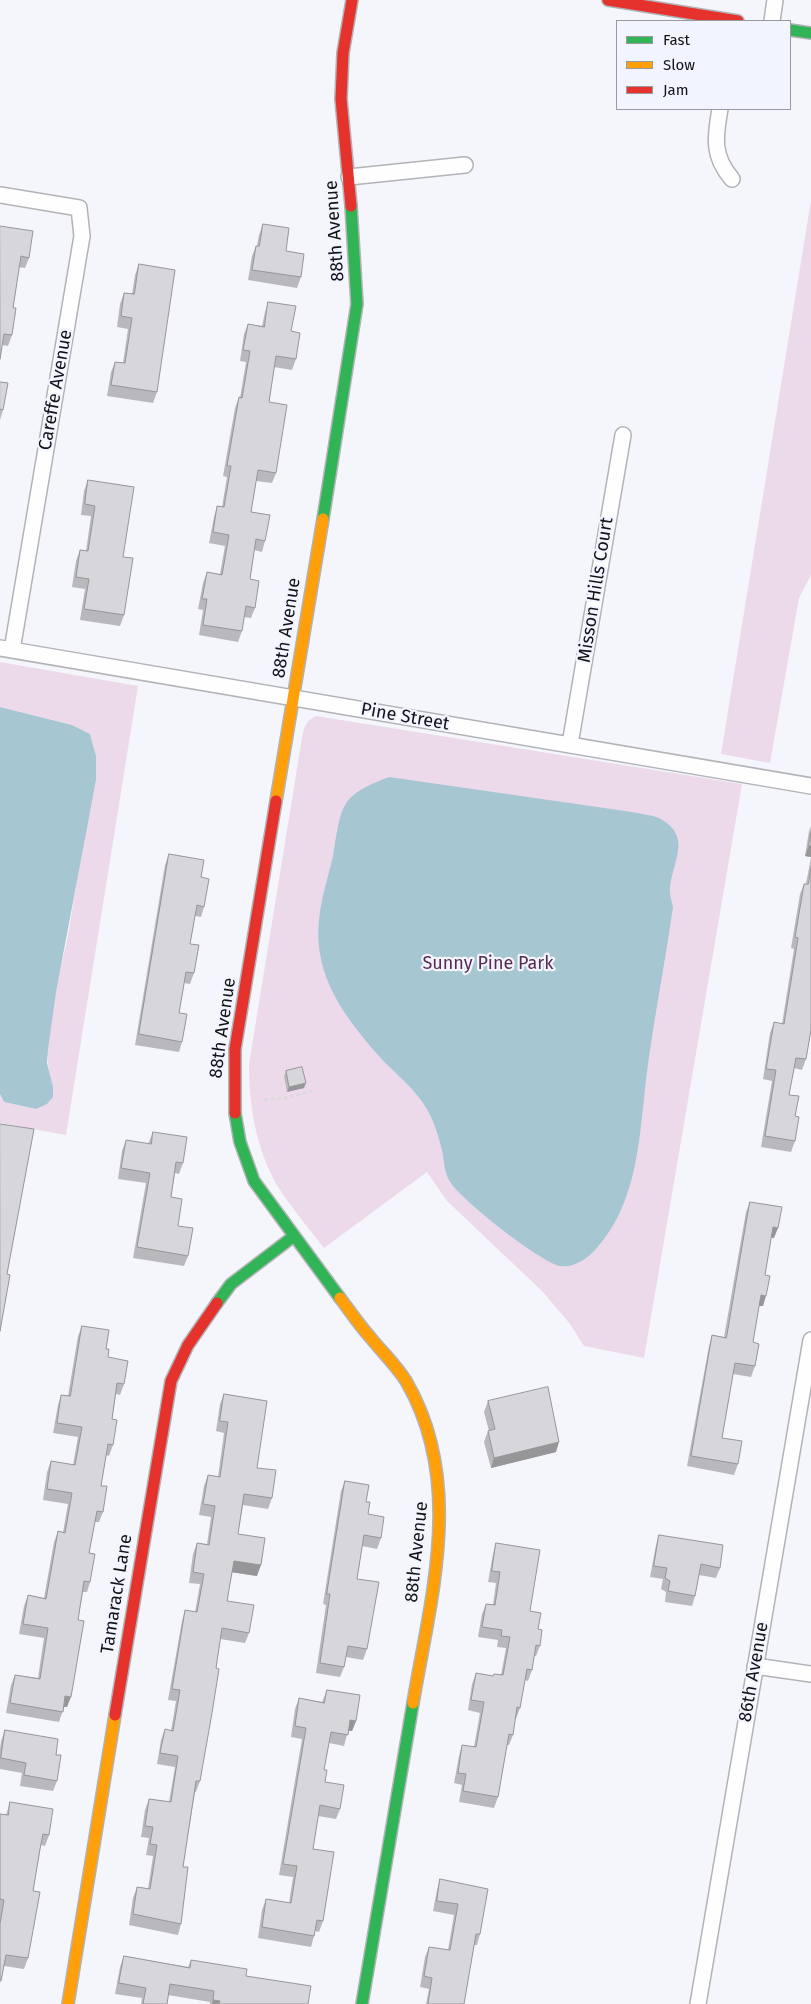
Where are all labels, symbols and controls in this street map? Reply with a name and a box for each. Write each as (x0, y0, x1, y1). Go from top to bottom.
legend (616, 20, 791, 110)
text: Fast (663, 31, 690, 49)
text: Slow (663, 56, 695, 74)
text: Jam (663, 81, 689, 99)
street label: 88th Avenue (321, 180, 349, 282)
street label: Careffe Avenue (35, 328, 77, 452)
street label: Misson Hills Court (574, 516, 618, 664)
street label: 88th Avenue (268, 576, 306, 680)
street label: Pine Street (359, 699, 451, 735)
park label: Sunny Pine Park (423, 953, 553, 975)
street label: 88th Avenue (205, 976, 241, 1080)
street label: 88th Avenue (401, 1500, 433, 1604)
street label: Tamarack Lane (97, 1533, 137, 1655)
street label: 86th Avenue (735, 1620, 773, 1724)

